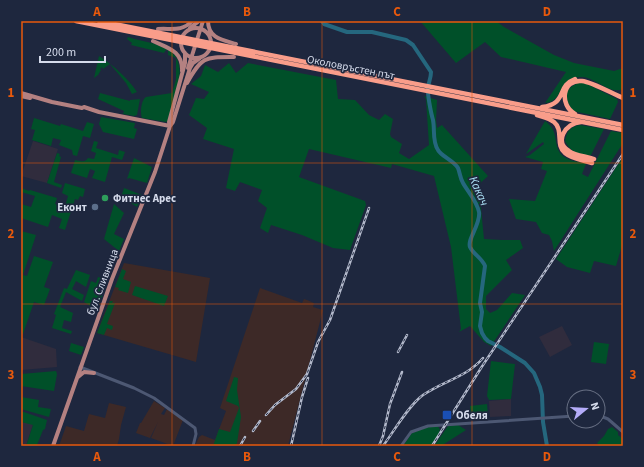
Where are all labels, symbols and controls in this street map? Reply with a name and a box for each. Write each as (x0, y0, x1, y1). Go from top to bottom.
text: A (92, 3, 101, 21)
text: B (243, 3, 251, 21)
text: C (393, 3, 401, 21)
text: D (543, 3, 551, 21)
scale bar (40, 38, 105, 64)
text: 200 m (46, 44, 76, 61)
street label: Околовръстен път (306, 52, 396, 83)
text: 1 (8, 84, 15, 102)
text: 1 (630, 84, 637, 102)
water label: Какач (465, 174, 493, 209)
place label: Фитнес Арес (113, 191, 176, 206)
marker: Фитнес Арес (100, 193, 110, 203)
place label: Еконт (57, 200, 88, 215)
marker: Еконт (90, 202, 100, 212)
text: 2 (8, 225, 15, 243)
text: 2 (630, 225, 637, 243)
street label: бул. Сливница (83, 247, 122, 317)
text: 3 (8, 366, 15, 384)
text: 3 (630, 366, 637, 384)
north arrow (566, 389, 606, 429)
text: N (587, 400, 603, 412)
place label: Обеля (456, 408, 488, 423)
marker: Обеля (441, 409, 453, 421)
text: A (92, 448, 101, 466)
text: B (243, 448, 251, 466)
text: C (393, 448, 401, 466)
text: D (543, 448, 551, 466)

